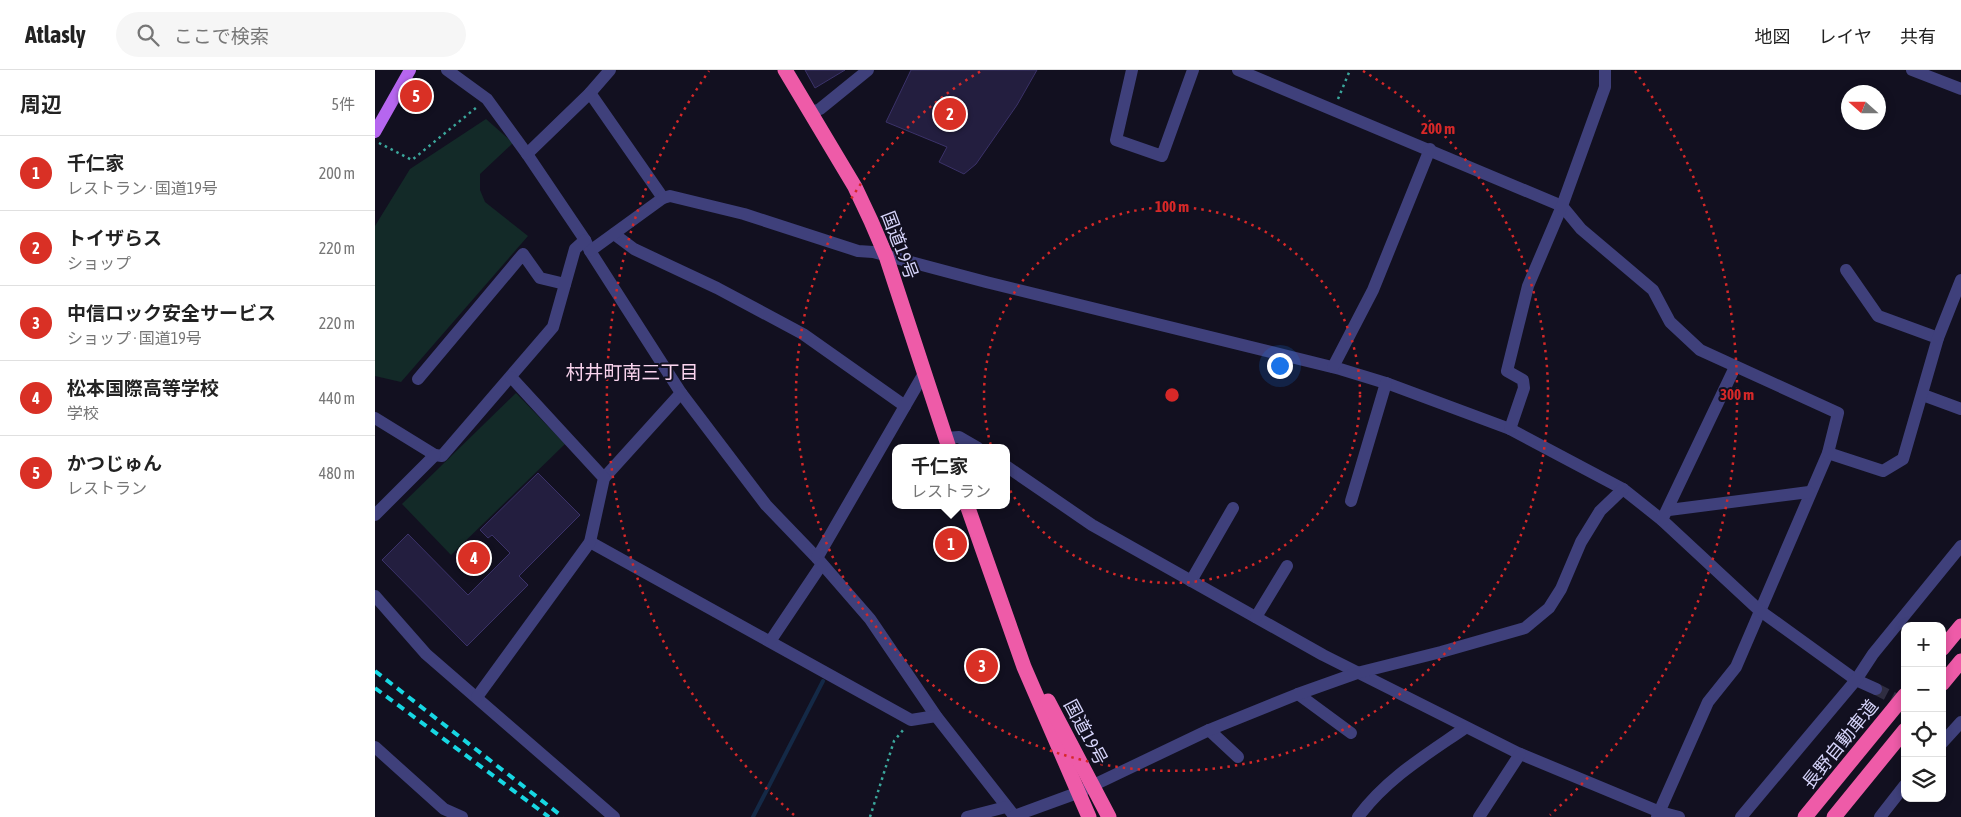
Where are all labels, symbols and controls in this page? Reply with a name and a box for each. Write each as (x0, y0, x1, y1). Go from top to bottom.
search box (116, 12, 466, 57)
text: Atlasly (25, 21, 86, 48)
icon: search (134, 21, 162, 49)
text: ここで検索 (174, 25, 269, 47)
text: 地図 (1755, 26, 1791, 47)
text: レイヤ (1819, 26, 1872, 47)
text: 共有 (1900, 26, 1936, 47)
pin: 5 (400, 77, 432, 115)
north arrow (1841, 85, 1886, 130)
text: 周辺 (20, 92, 62, 116)
text: 5件 (331, 95, 355, 113)
pin: 2 (934, 95, 966, 133)
text: 200 m (1421, 120, 1455, 137)
text: 千仁家 (67, 152, 124, 174)
text: 1 (32, 164, 40, 182)
text: 200 m (319, 164, 355, 182)
text: レストラン · 国道19号 (67, 179, 218, 197)
text: 100 m (1155, 198, 1189, 215)
street label: 国道19号 (877, 208, 923, 282)
text: トイザらス (67, 227, 162, 249)
text: 2 (32, 239, 40, 257)
text: 220 m (319, 239, 355, 257)
text: ショップ (67, 254, 131, 272)
text: 中信ロック安全サービス (67, 302, 276, 324)
text: 3 (32, 314, 40, 332)
text: 220 m (319, 314, 355, 332)
text: ショップ · 国道19号 (67, 329, 202, 347)
your location (1267, 353, 1293, 379)
district label: 村井町南三丁目 (565, 361, 699, 383)
text: 松本国際高等学校 (67, 377, 219, 399)
centre of rings (1163, 386, 1181, 404)
text: 300 m (1720, 386, 1754, 403)
text: 4 (32, 389, 40, 407)
text: 440 m (319, 389, 355, 407)
text: 学校 (67, 404, 99, 422)
popup (892, 444, 1010, 509)
text: かつじゅん (67, 452, 162, 474)
text: 千仁家 (911, 455, 968, 477)
text: 5 (32, 464, 40, 482)
text: 480 m (319, 464, 355, 482)
text: レストラン (67, 479, 147, 497)
text: レストラン (911, 482, 991, 500)
pin: 1 (935, 525, 967, 563)
pin: 4 (458, 539, 490, 577)
map controls (1901, 622, 1946, 802)
button: + (1901, 622, 1946, 667)
pin: 3 (966, 647, 998, 685)
button: − (1901, 667, 1946, 712)
street label: 長野自動車道 (1798, 695, 1882, 793)
street label: 国道19号 (1060, 696, 1112, 768)
button: locate (1901, 712, 1946, 757)
button: layers (1901, 757, 1946, 802)

